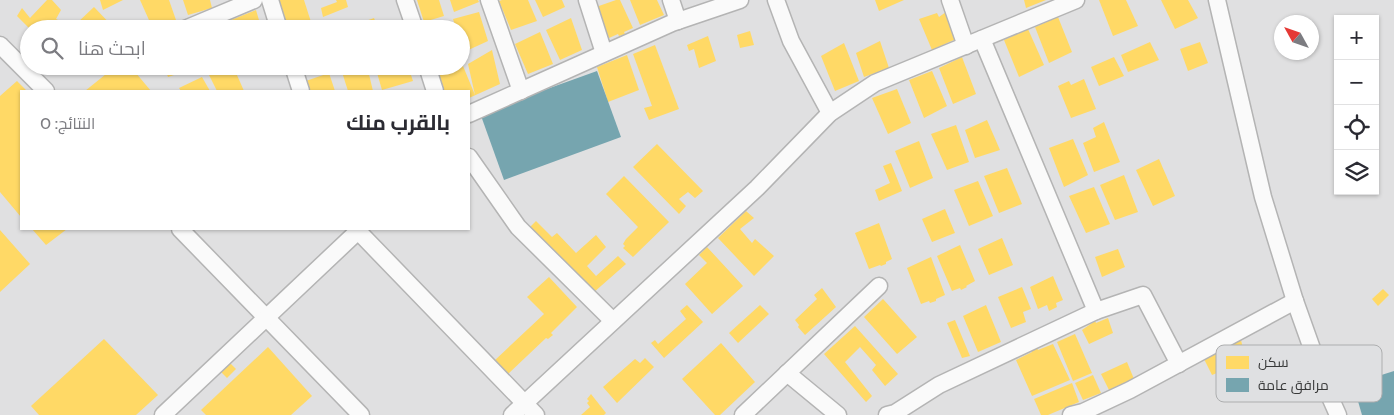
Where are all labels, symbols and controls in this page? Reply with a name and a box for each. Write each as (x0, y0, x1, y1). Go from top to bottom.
north arrow (1274, 15, 1319, 60)
map controls (1334, 15, 1379, 195)
button: + (1334, 15, 1379, 60)
search box (20, 20, 470, 75)
icon: search (38, 34, 66, 62)
text: ابحث هنا (78, 37, 146, 60)
button: − (1334, 60, 1379, 105)
button: locate (1334, 105, 1379, 150)
text: بالقرب منك (346, 110, 450, 135)
text: النتائج: 0 (40, 114, 95, 133)
button: layers (1334, 150, 1379, 195)
legend (1216, 345, 1382, 402)
text: سكن (1258, 353, 1289, 371)
text: مرافق عامة (1258, 376, 1329, 394)

